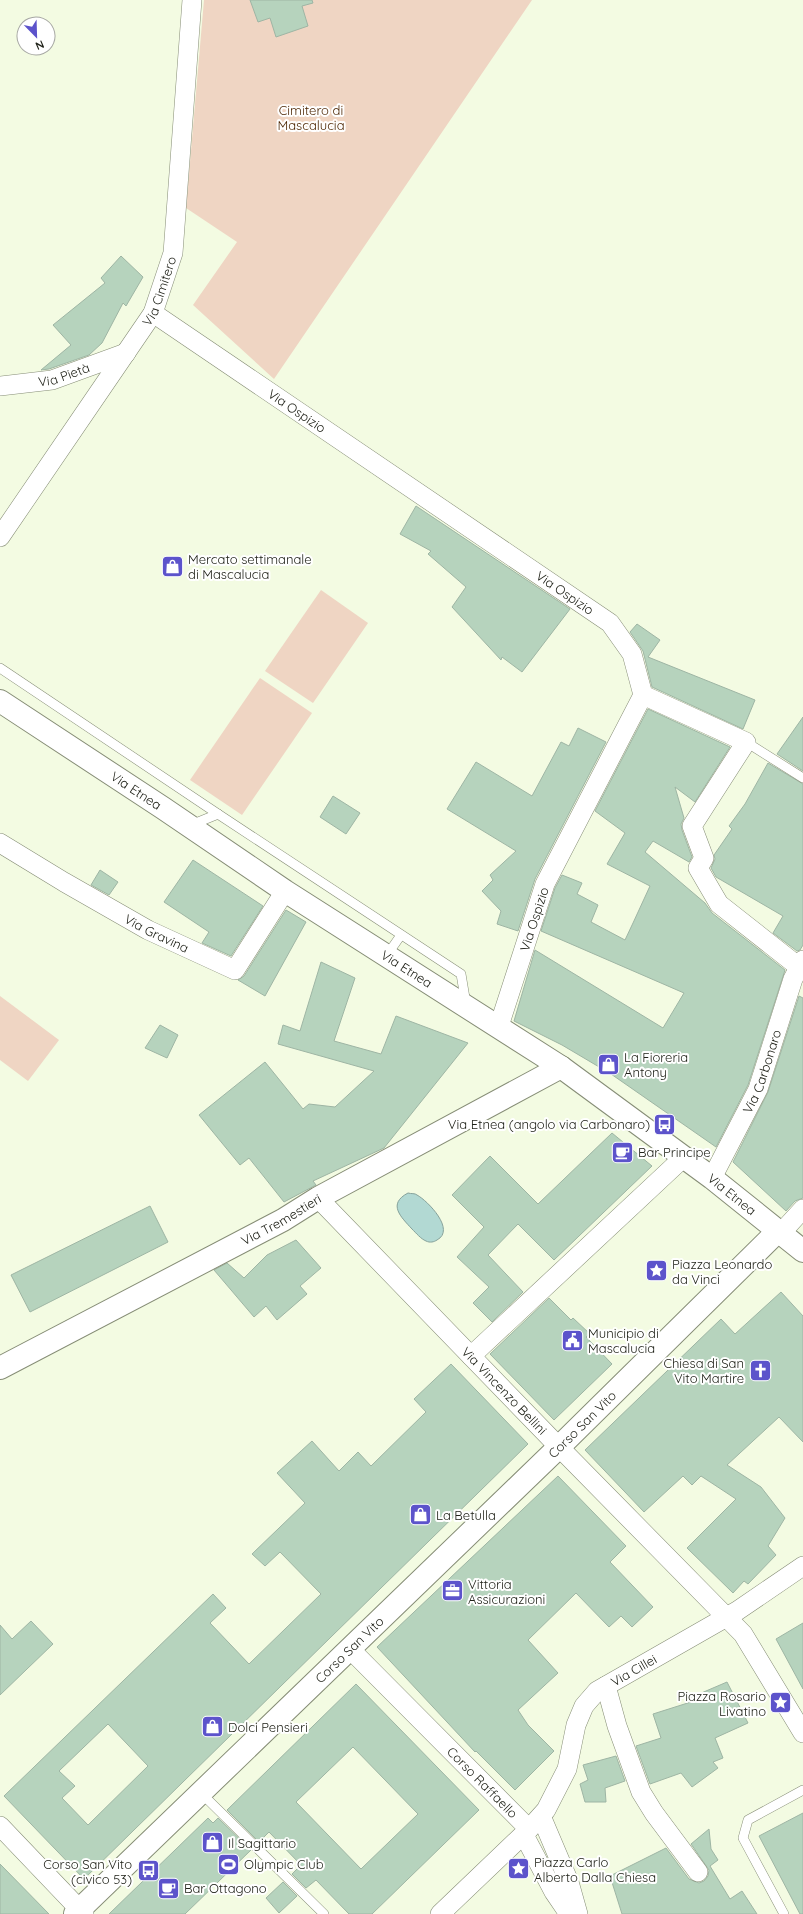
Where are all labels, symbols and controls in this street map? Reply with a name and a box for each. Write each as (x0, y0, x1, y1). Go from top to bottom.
north arrow (16, 16, 56, 56)
text: N (33, 37, 46, 53)
park label: Cimitero di Mascalucia (277, 102, 345, 133)
street label: Via Cimitero (139, 254, 179, 329)
street label: Via Pietà (37, 359, 92, 390)
street label: Via Ospizio (265, 385, 329, 436)
place label: Mercato settimanale di Mascalucia (188, 551, 312, 582)
shop icon: Mercato settimanale di Mascalucia (160, 553, 186, 579)
street label: Via Ospizio (533, 567, 597, 618)
street label: Via Etnea (108, 768, 165, 813)
street label: Via Ospizio (516, 885, 552, 953)
street label: Via Gravina (122, 910, 191, 956)
street label: Via Etnea (378, 946, 435, 991)
street label: Via Carbonaro (739, 1028, 784, 1116)
place label: La Fioreria Antony (624, 1049, 688, 1080)
shop icon: La Fioreria Antony (596, 1051, 622, 1077)
bus stop icon: Via Etnea (angolo via Carbonaro) (652, 1111, 678, 1137)
place label: Via Etnea (angolo via Carbonaro) (448, 1116, 650, 1132)
cafe icon: Bar Principe (609, 1139, 635, 1165)
place label: Bar Principe (638, 1144, 711, 1160)
street label: Via Etnea (705, 1170, 760, 1218)
street label: Via Tremestieri (238, 1190, 324, 1249)
place label: Piazza Leonardo da Vinci (672, 1256, 772, 1287)
place icon: Piazza Leonardo da Vinci (644, 1258, 670, 1284)
place label: Municipio di Mascalucia (588, 1325, 659, 1356)
public building icon: Municipio di Mascalucia (559, 1327, 585, 1353)
street label: Via Vincenzo Bellini (458, 1343, 550, 1438)
place label: Chiesa di San Vito Martire (663, 1355, 744, 1386)
church icon: Chiesa di San Vito Martire (747, 1357, 773, 1383)
street label: Corso San Vito (545, 1387, 619, 1461)
shop icon: La Betulla (408, 1502, 434, 1528)
place label: La Betulla (436, 1507, 496, 1523)
place label: Vittoria Assicurazioni (468, 1576, 545, 1607)
office icon: Vittoria Assicurazioni (439, 1578, 465, 1604)
street label: Corso San Vito (312, 1613, 387, 1686)
street label: Via Cillei (608, 1651, 659, 1690)
place label: Piazza Rosario Livatino (677, 1688, 766, 1719)
place icon: Piazza Rosario Livatino (768, 1690, 794, 1716)
shop icon: Dolci Pensieri (199, 1714, 225, 1740)
place label: Dolci Pensieri (228, 1719, 308, 1735)
street label: Corso Raffaello (444, 1743, 521, 1821)
shop icon: Il Sagittario (200, 1830, 226, 1856)
place label: Il Sagittario (228, 1835, 296, 1851)
sports icon: Olympic Club (215, 1851, 241, 1877)
place label: Piazza Carlo Alberto Dalla Chiesa (534, 1854, 656, 1885)
place label: Corso San Vito (civico 53) (43, 1856, 132, 1887)
place label: Olympic Club (244, 1856, 324, 1872)
place icon: Piazza Carlo Alberto Dalla Chiesa (506, 1856, 532, 1882)
bus stop icon: Corso San Vito (civico 53) (135, 1858, 161, 1884)
cafe icon: Bar Ottagono (155, 1875, 181, 1901)
place label: Bar Ottagono (184, 1880, 267, 1896)

